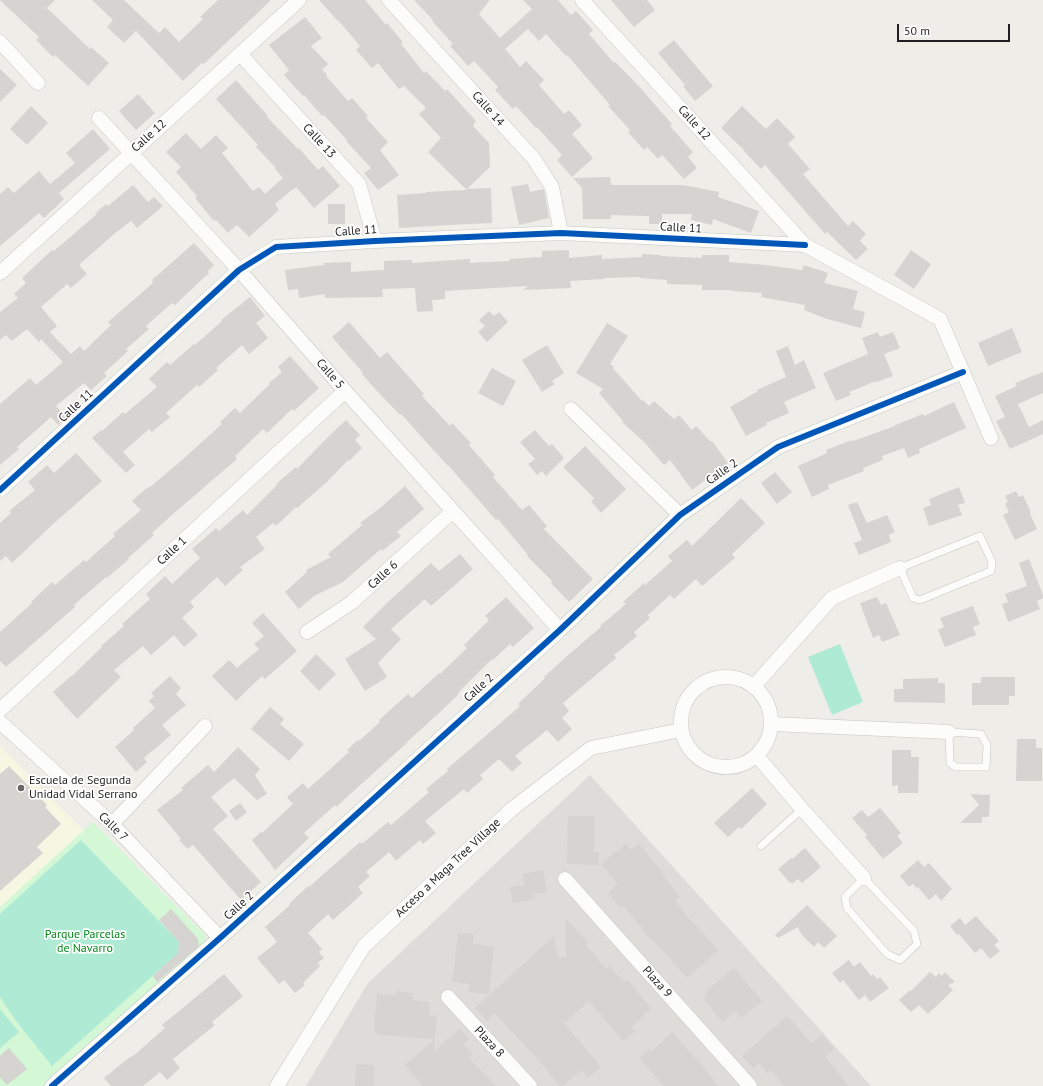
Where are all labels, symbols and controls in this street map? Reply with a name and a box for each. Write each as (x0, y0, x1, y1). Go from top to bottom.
scale bar (899, 16, 1012, 42)
text: 50 m (904, 23, 930, 38)
street label: Calle 14 (469, 89, 507, 129)
street label: Calle 12 (675, 103, 713, 143)
street label: Calle 12 (129, 117, 169, 155)
street label: Calle 13 (299, 121, 339, 161)
street label: Calle 11 (660, 220, 702, 236)
street label: Calle 11 (335, 222, 377, 240)
street label: Calle 5 (313, 356, 347, 392)
street label: Calle 11 (56, 386, 96, 426)
street label: Calle 2 (703, 456, 741, 488)
street label: Calle 1 (154, 534, 190, 568)
street label: Calle 6 (365, 558, 401, 592)
street label: Calle 2 (461, 671, 497, 705)
place label: Escuela de Segunda Unidad Vidal Serrano (29, 774, 137, 802)
marker: Escuela de Segunda Unidad Vidal Serrano (16, 783, 26, 793)
street label: Calle 7 (95, 809, 131, 845)
street label: Acceso a Maga Tree Village (392, 816, 504, 920)
street label: Calle 2 (221, 889, 257, 923)
park label: Parque Parcelas de Navarro (45, 928, 125, 956)
street label: Plaza 9 (639, 963, 675, 1001)
street label: Plaza 8 (471, 1023, 507, 1061)

